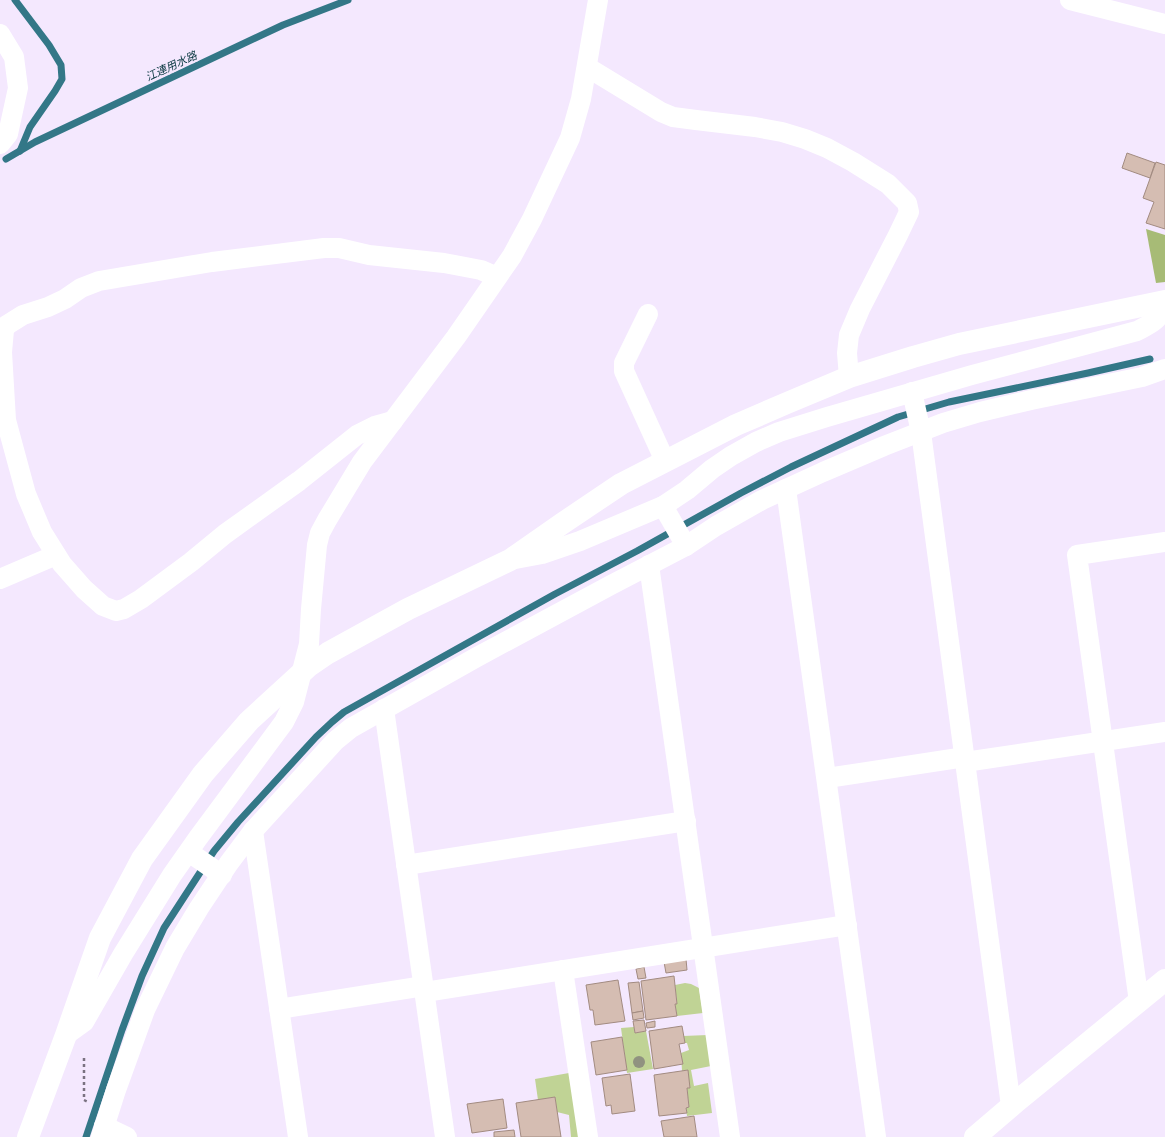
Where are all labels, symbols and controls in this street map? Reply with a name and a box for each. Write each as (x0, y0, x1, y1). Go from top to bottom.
water label: 江連用水路 (144, 49, 200, 84)

